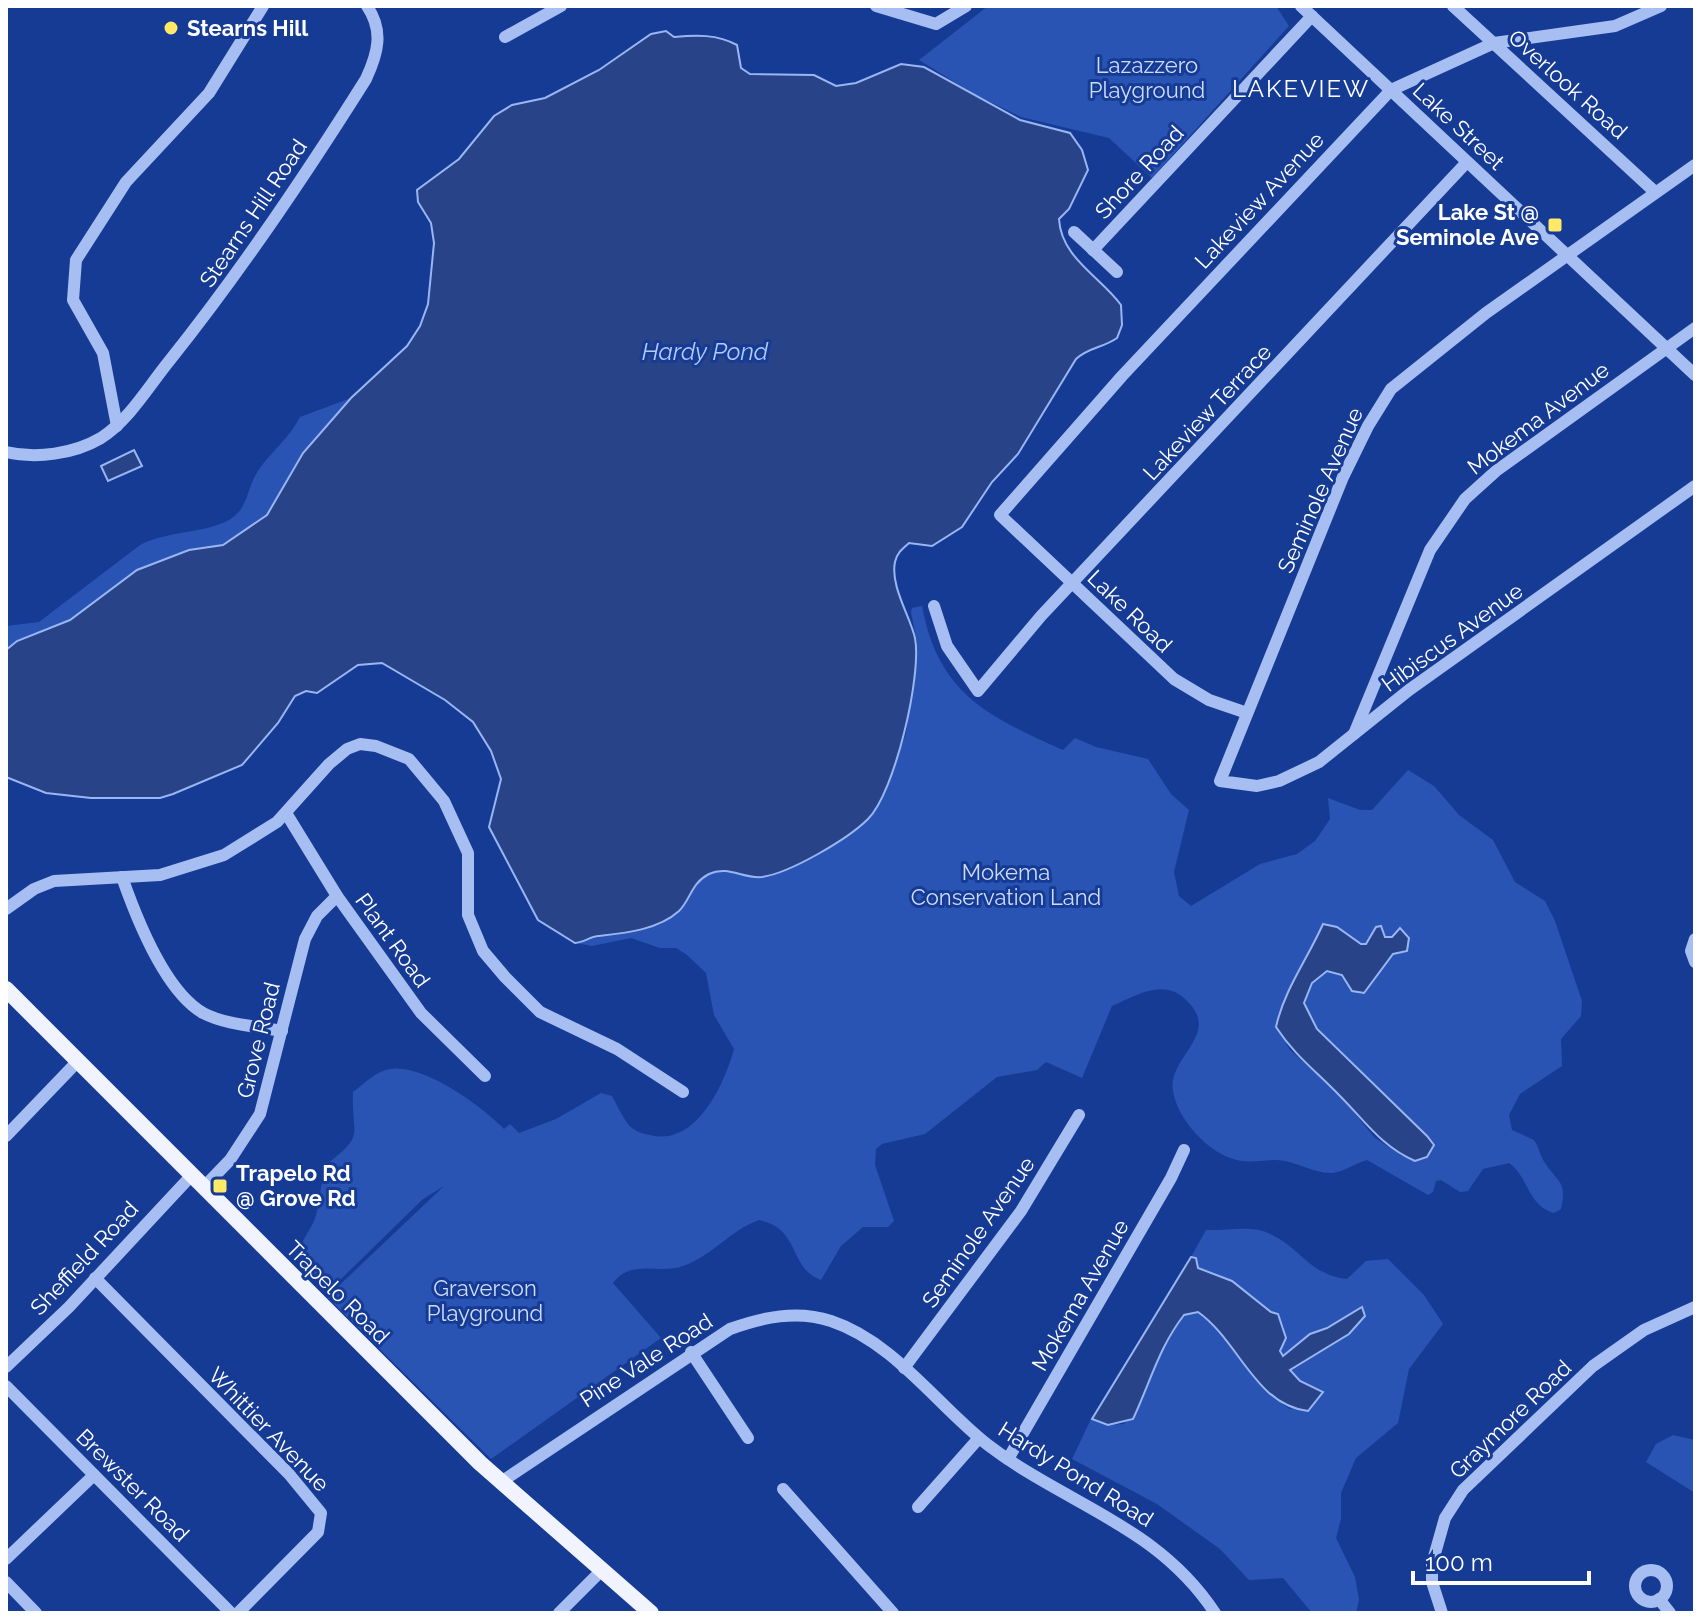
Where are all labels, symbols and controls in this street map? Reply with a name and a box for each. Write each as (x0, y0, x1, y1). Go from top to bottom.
place label: Stearns Hill (187, 15, 309, 41)
marker: Stearns Hill (162, 19, 180, 37)
street label: Overlook Road (1503, 24, 1633, 144)
park label: Lazazzero Playground (1089, 52, 1205, 103)
district label: LAKEVIEW (1232, 74, 1370, 103)
street label: Lake Street (1408, 77, 1511, 175)
street label: Shore Road (1089, 120, 1189, 224)
street label: Lakeview Avenue (1189, 126, 1329, 274)
street label: Stearns Hill Road (194, 134, 312, 292)
place label: Lake St @ Seminole Ave (1396, 199, 1539, 250)
marker: Lake St @ Seminole Ave (1546, 216, 1564, 234)
water label: Hardy Pond (642, 337, 769, 366)
street label: Lakeview Terrace (1137, 339, 1277, 485)
street label: Mokema Avenue (1462, 356, 1614, 480)
street label: Seminole Avenue (1272, 403, 1368, 577)
street label: Lake Road (1082, 564, 1178, 658)
street label: Hibiscus Avenue (1376, 577, 1528, 697)
park label: Mokema Conservation Land (911, 859, 1101, 910)
street label: Plant Road (350, 888, 436, 992)
street label: Grove Road (231, 979, 285, 1101)
street label: Seminole Avenue (916, 1151, 1040, 1312)
place label: Trapelo Rd @ Grove Rd (236, 1160, 356, 1211)
marker: Trapelo Rd @ Grove Rd (211, 1177, 229, 1195)
street label: Sheffield Road (25, 1196, 143, 1320)
street label: Mokema Avenue (1026, 1215, 1134, 1375)
street label: Trapelo Road (281, 1235, 395, 1349)
park label: Graverson Playground (427, 1275, 543, 1326)
street label: Pine Vale Road (575, 1308, 717, 1412)
street label: Graymore Road (1444, 1354, 1576, 1484)
street label: Whittier Avenue (203, 1362, 335, 1497)
street label: Hardy Pond Road (994, 1416, 1158, 1532)
street label: Brewster Road (71, 1423, 195, 1547)
scale bar (1413, 1535, 1589, 1585)
text: 100 m (1425, 1548, 1493, 1577)

